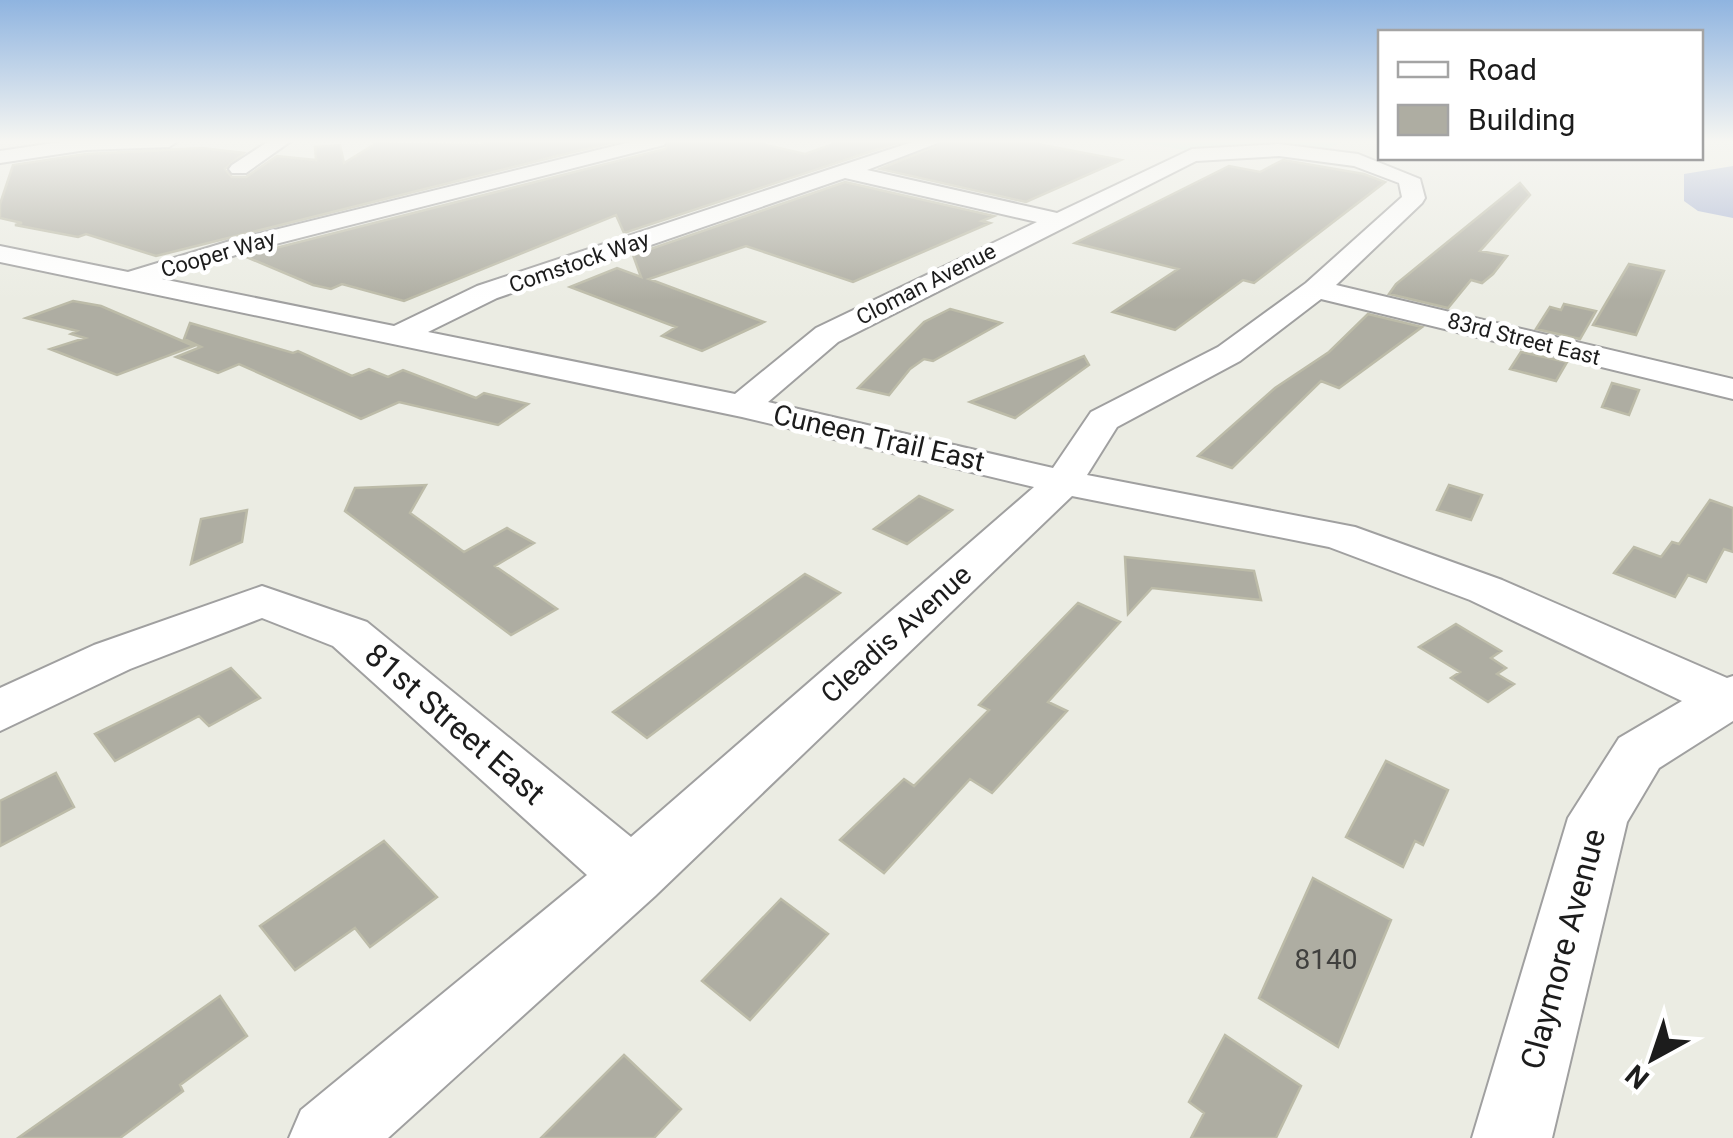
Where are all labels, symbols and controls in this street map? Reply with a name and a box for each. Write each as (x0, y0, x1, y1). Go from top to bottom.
legend (1378, 30, 1703, 160)
text: Road (1468, 52, 1537, 87)
text: Building (1468, 102, 1575, 137)
street label: Cooper Way (158, 226, 279, 282)
street label: Comstock Way (506, 226, 653, 298)
street label: Cloman Avenue (852, 238, 1000, 330)
street label: 83rd Street East (1445, 308, 1603, 370)
street label: Cuneen Trail East (770, 398, 988, 478)
street label: Cleadis Avenue (814, 558, 978, 710)
street label: 81st Street East (357, 636, 553, 812)
street label: Claymore Avenue (1513, 825, 1613, 1073)
house number: 8140 (1295, 943, 1357, 976)
north arrow (1603, 1008, 1703, 1108)
text: N (1619, 1058, 1655, 1096)

